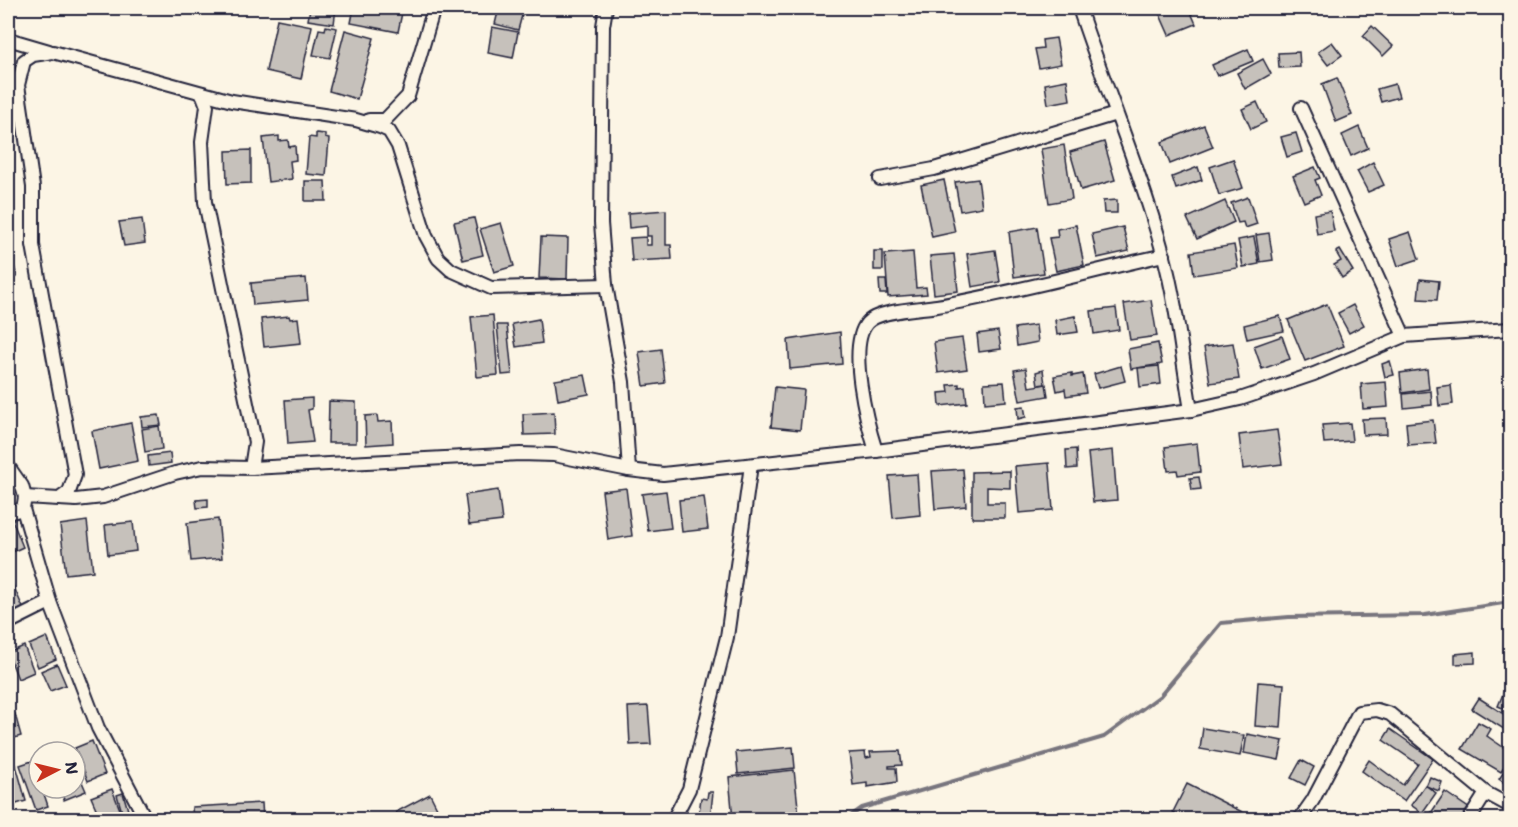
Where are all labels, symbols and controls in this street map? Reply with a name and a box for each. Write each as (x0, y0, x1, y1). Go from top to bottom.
north arrow (27, 740, 87, 800)
text: N (60, 761, 83, 776)

